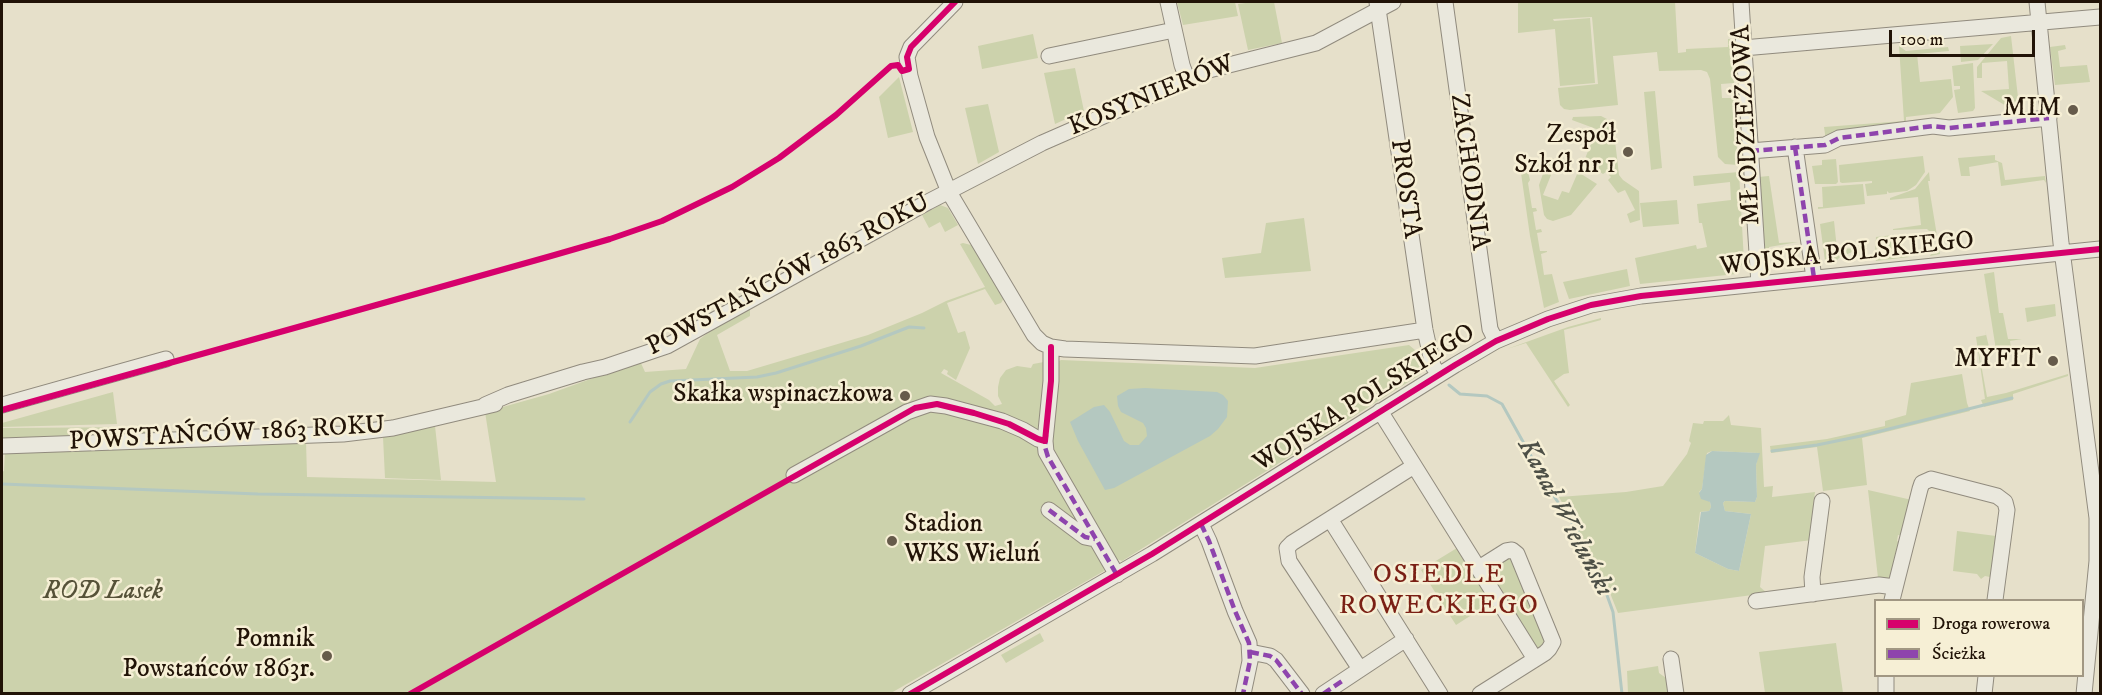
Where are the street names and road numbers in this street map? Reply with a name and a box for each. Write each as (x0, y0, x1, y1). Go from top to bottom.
street label: MŁODZIEŻOWA (1727, 24, 1769, 226)
street label: KOSYNIERÓW (1065, 50, 1239, 144)
street label: ZACHODNIA (1442, 92, 1494, 252)
street label: PROSTA (1382, 137, 1426, 241)
street label: POWSTAŃCÓW 1863 ROKU (642, 188, 936, 364)
street label: WOJSKA POLSKIEGO (1718, 226, 1976, 284)
street label: WOJSKA POLSKIEGO (1248, 318, 1482, 480)
street label: POWSTAŃCÓW 1863 ROKU (68, 411, 386, 459)

